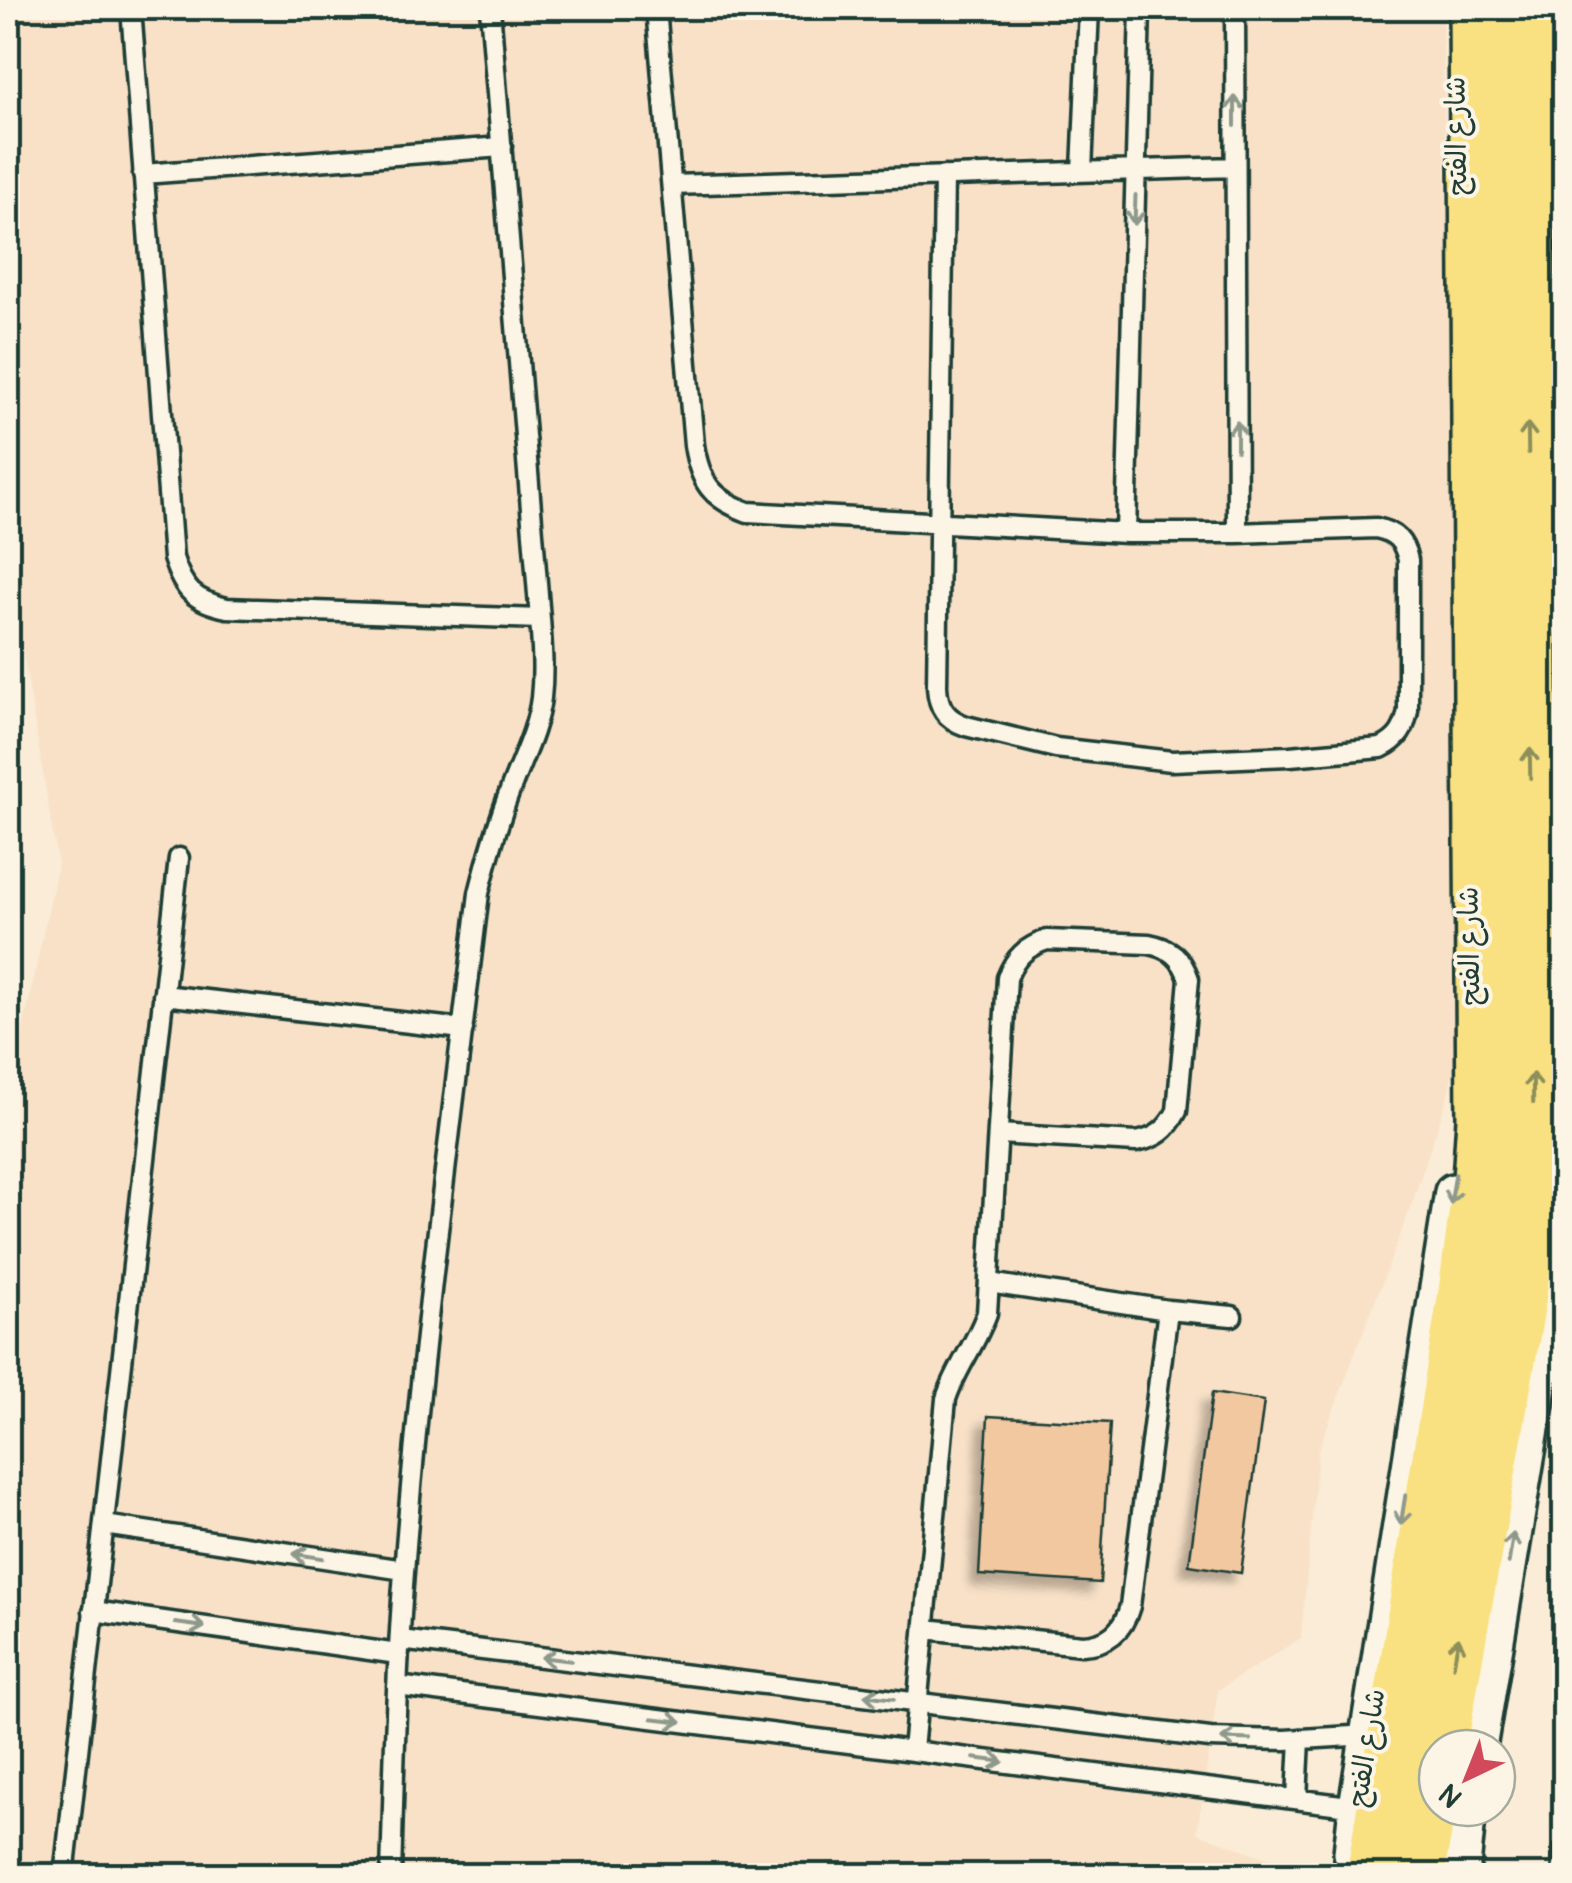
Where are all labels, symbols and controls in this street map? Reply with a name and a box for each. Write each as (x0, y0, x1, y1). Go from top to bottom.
street label: شارع الفتح (1438, 76, 1477, 196)
one-way arrow (1226, 95, 1244, 128)
one-way arrow (1125, 193, 1144, 225)
one-way arrow (1227, 420, 1246, 452)
one-way arrow (1518, 423, 1537, 455)
one-way arrow (1521, 748, 1540, 780)
street label: شارع الفتح (1451, 886, 1490, 1006)
one-way arrow (1524, 1073, 1543, 1105)
one-way arrow (1443, 1172, 1462, 1204)
one-way arrow (1394, 1493, 1412, 1526)
one-way arrow (1502, 1533, 1521, 1565)
one-way arrow (292, 1546, 324, 1564)
one-way arrow (173, 1616, 206, 1634)
one-way arrow (1447, 1636, 1466, 1669)
one-way arrow (540, 1649, 573, 1668)
street label: شارع الفتح (1340, 1686, 1395, 1810)
one-way arrow (863, 1687, 895, 1706)
one-way arrow (650, 1711, 683, 1729)
north arrow (1417, 1728, 1517, 1828)
one-way arrow (1221, 1729, 1253, 1748)
one-way arrow (973, 1751, 1005, 1770)
text: N (1432, 1776, 1470, 1814)

